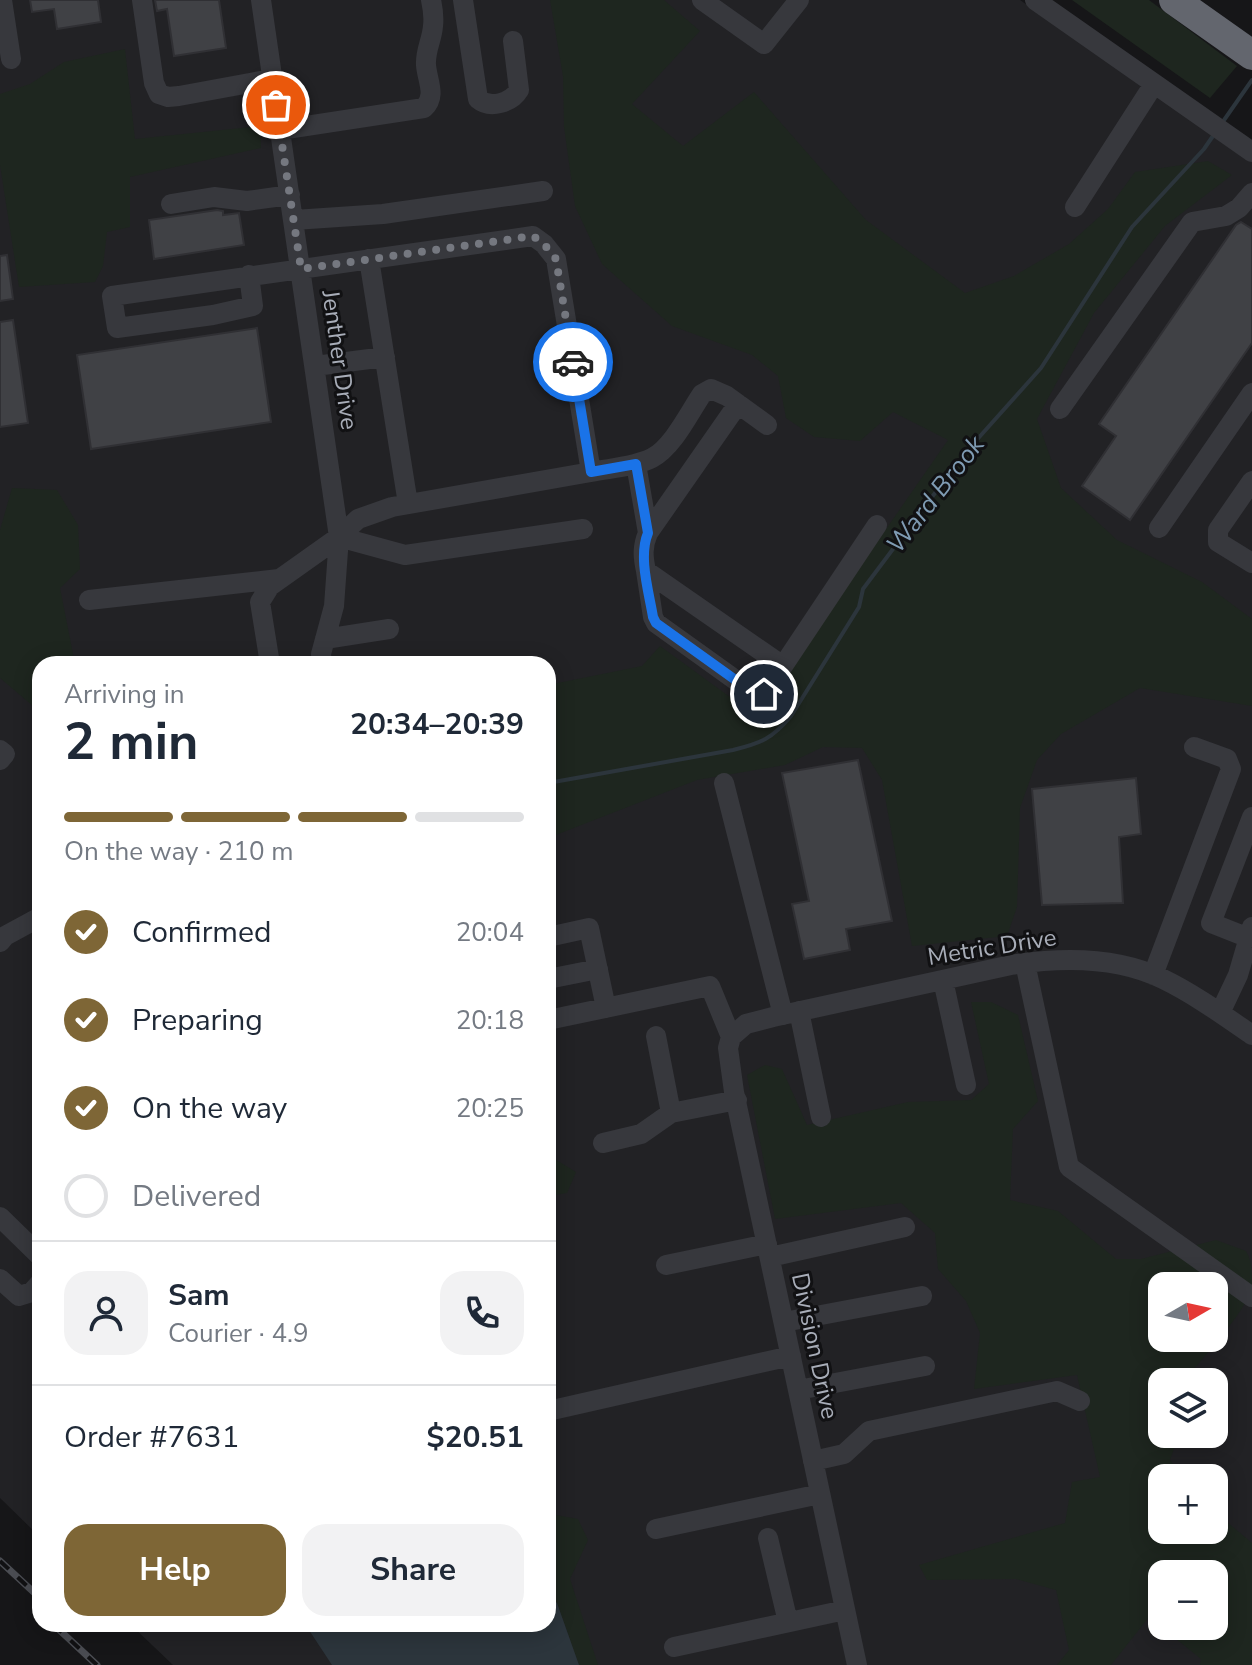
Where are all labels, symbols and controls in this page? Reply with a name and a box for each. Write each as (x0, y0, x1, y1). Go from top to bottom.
pin (242, 71, 310, 139)
icon: bag (254, 83, 298, 127)
street label: Jenther Drive (314, 287, 366, 432)
courier (533, 322, 613, 402)
icon: car (551, 340, 595, 384)
water label: Ward Brook (878, 427, 993, 560)
pin (730, 660, 798, 728)
icon: home (742, 672, 786, 716)
text: Arriving in (64, 677, 185, 712)
text: 20:34–20:39 (350, 704, 524, 745)
text: 2 min (64, 706, 199, 777)
text: On the way · 210 m (64, 834, 293, 869)
icon: check (64, 910, 108, 954)
text: Confirmed (132, 912, 272, 953)
text: 20:04 (456, 915, 524, 950)
street label: Metric Drive (925, 921, 1059, 973)
icon: check (64, 998, 108, 1042)
text: Preparing (132, 1000, 263, 1041)
text: 20:18 (456, 1003, 524, 1038)
icon: check (64, 1086, 108, 1130)
text: On the way (132, 1088, 287, 1129)
text: 20:25 (456, 1091, 524, 1126)
text: Delivered (132, 1176, 261, 1217)
street label: Division Drive (784, 1270, 846, 1422)
button: person (64, 1271, 148, 1355)
button: phone (440, 1271, 524, 1355)
north arrow (1148, 1272, 1228, 1352)
map controls (1148, 1272, 1228, 1640)
text: Sam (168, 1275, 230, 1316)
text: Courier · 4.9 (168, 1316, 309, 1351)
button: layers (1148, 1368, 1228, 1448)
text: Order #7631 (64, 1417, 239, 1458)
text: $20.51 (427, 1417, 524, 1458)
button: + (1148, 1464, 1228, 1544)
button: Help (64, 1524, 286, 1616)
button: Share (302, 1524, 524, 1616)
button: − (1148, 1560, 1228, 1640)

